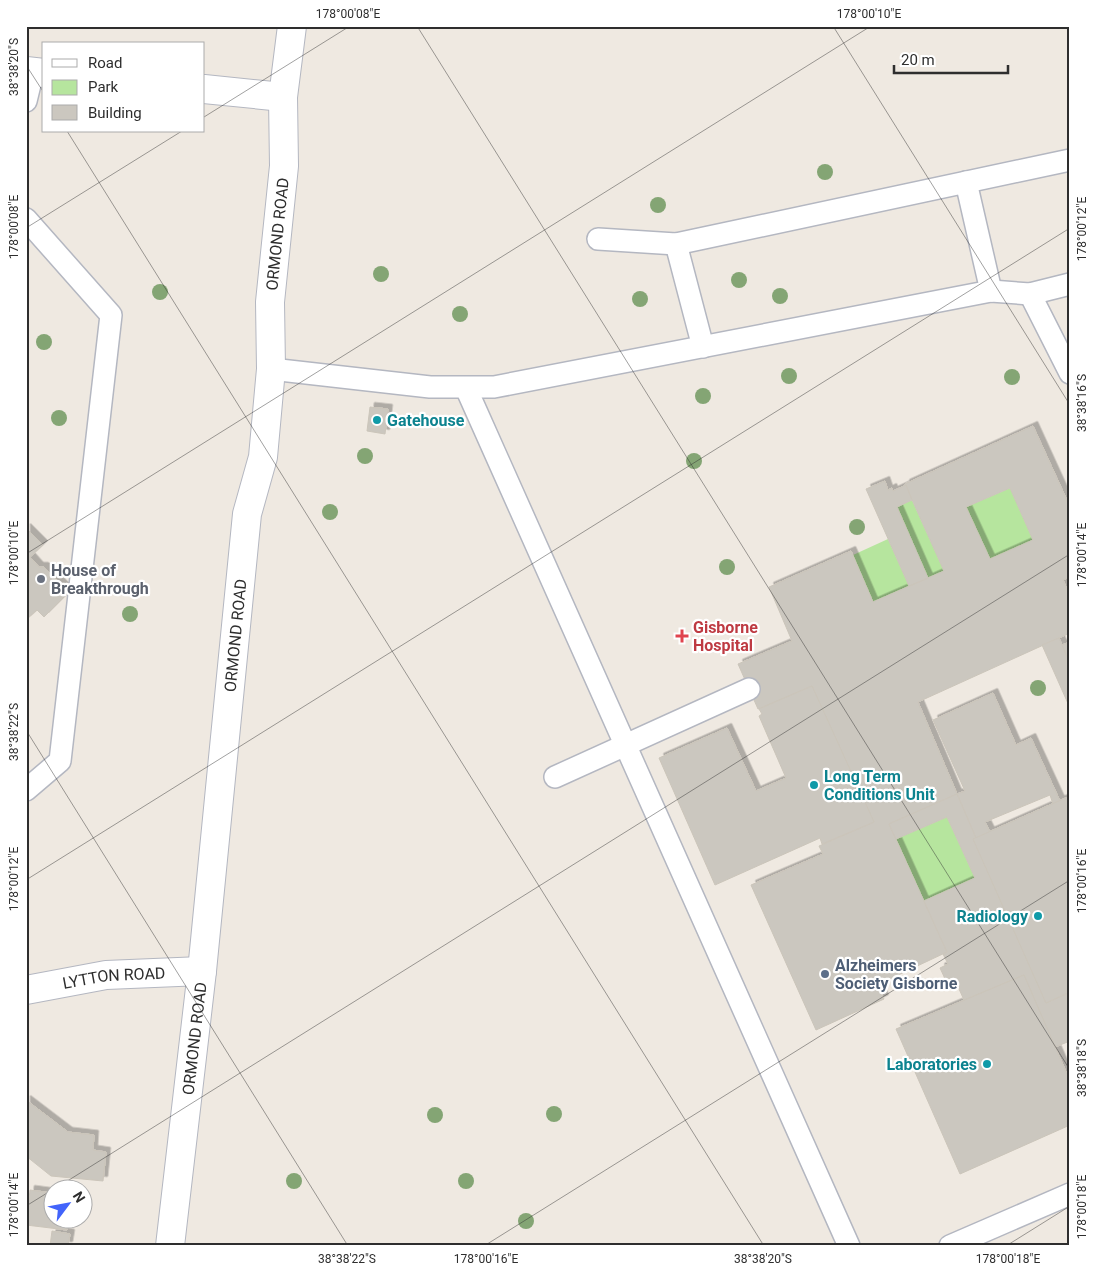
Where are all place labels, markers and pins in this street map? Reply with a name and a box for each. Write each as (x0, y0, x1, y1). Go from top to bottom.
place label: Gatehouse (387, 411, 465, 430)
marker: Gatehouse (371, 414, 383, 426)
place label: House of Breakthrough (51, 561, 149, 598)
marker: House of Breakthrough (35, 573, 47, 585)
place label: Gisborne Hospital (693, 618, 758, 655)
marker: Gisborne Hospital (675, 629, 689, 643)
place label: Long Term Conditions Unit (824, 767, 935, 804)
marker: Long Term Conditions Unit (808, 779, 820, 791)
place label: Radiology (956, 907, 1029, 926)
marker: Radiology (1032, 910, 1044, 922)
place label: Alzheimers Society Gisborne (835, 956, 958, 993)
marker: Alzheimers Society Gisborne (819, 968, 831, 980)
place label: Laboratories (886, 1055, 977, 1074)
marker: Laboratories (981, 1058, 993, 1070)

